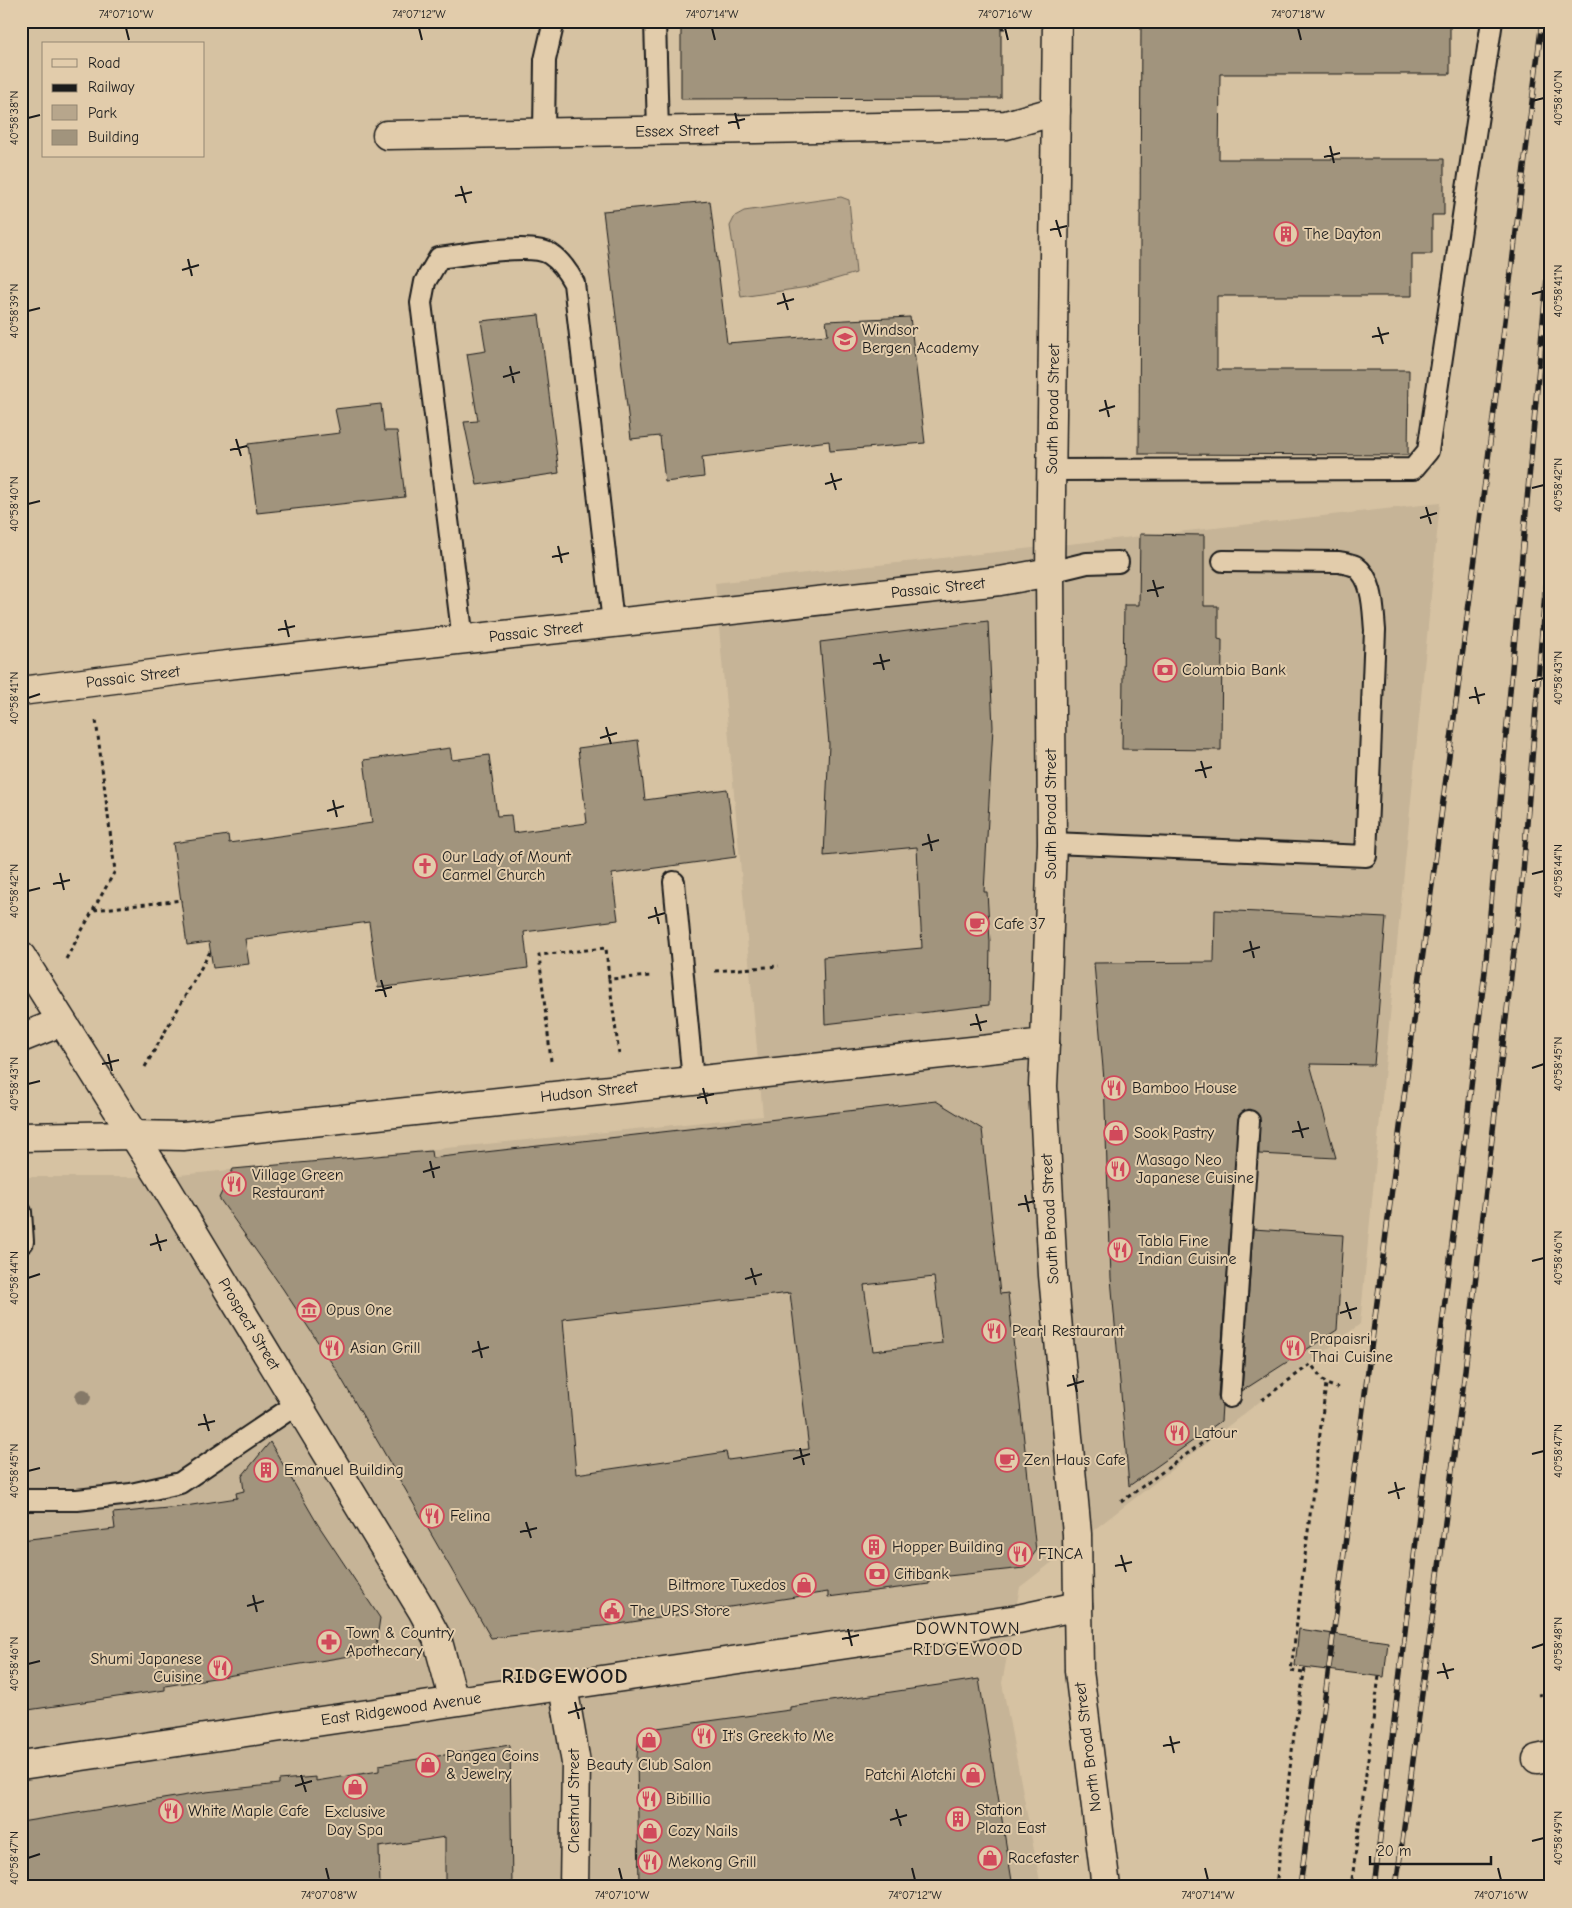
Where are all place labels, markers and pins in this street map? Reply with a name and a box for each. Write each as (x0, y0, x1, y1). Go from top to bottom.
building icon: The Dayton (1273, 221, 1299, 247)
place label: The Dayton (1304, 225, 1381, 243)
place label: Windsor Bergen Academy (862, 321, 979, 357)
school or university icon: Windsor Bergen Academy (832, 326, 858, 352)
bank icon: Columbia Bank (1152, 657, 1178, 683)
place label: Columbia Bank (1182, 661, 1286, 679)
place label: Our Lady of Mount Carmel Church (442, 848, 571, 884)
church icon: Our Lady of Mount Carmel Church (412, 853, 438, 879)
cafe icon: Cafe 37 (964, 911, 990, 937)
place label: Cafe 37 (994, 915, 1046, 933)
restaurant icon: Bamboo House (1101, 1075, 1127, 1101)
place label: Bamboo House (1132, 1079, 1237, 1097)
shop icon: Sook Pastry (1103, 1120, 1129, 1146)
place label: Sook Pastry (1134, 1124, 1215, 1142)
place label: Masago Neo Japanese Cuisine (1136, 1151, 1254, 1187)
restaurant icon: Masago Neo Japanese Cuisine (1105, 1156, 1131, 1182)
place label: Village Green Restaurant (252, 1166, 344, 1202)
restaurant icon: Village Green Restaurant (221, 1171, 247, 1197)
place label: Tabla Fine Indian Cuisine (1138, 1232, 1236, 1268)
restaurant icon: Tabla Fine Indian Cuisine (1107, 1237, 1133, 1263)
museum icon: Opus One (296, 1297, 322, 1323)
place label: Opus One (326, 1301, 392, 1319)
restaurant icon: Pearl Restaurant (981, 1318, 1007, 1344)
place label: Pearl Restaurant (1012, 1322, 1124, 1340)
place label: Prapaisri Thai Cuisine (1310, 1330, 1393, 1366)
restaurant icon: Asian Grill (319, 1335, 345, 1361)
restaurant icon: Prapaisri Thai Cuisine (1280, 1335, 1306, 1361)
place label: Asian Grill (350, 1339, 420, 1357)
restaurant icon: Latour (1164, 1420, 1190, 1446)
place label: Latour (1194, 1424, 1238, 1442)
cafe icon: Zen Haus Cafe (994, 1447, 1020, 1473)
place label: Zen Haus Cafe (1024, 1451, 1126, 1469)
building icon: Emanuel Building (253, 1457, 279, 1483)
place label: Emanuel Building (284, 1461, 404, 1479)
restaurant icon: Felina (419, 1503, 445, 1529)
place label: Felina (450, 1507, 491, 1525)
building icon: Hopper Building (861, 1534, 887, 1560)
place label: Hopper Building (892, 1538, 1003, 1556)
restaurant icon: FINCA (1007, 1541, 1033, 1567)
place label: FINCA (1038, 1545, 1083, 1563)
bank icon: Citibank (864, 1561, 890, 1587)
place label: Citibank (894, 1565, 949, 1583)
shop icon: Biltmore Tuxedos (791, 1572, 817, 1598)
place label: Biltmore Tuxedos (668, 1576, 786, 1594)
public building icon: The UPS Store (599, 1598, 625, 1624)
place label: The UPS Store (630, 1602, 730, 1620)
place label: Town & Country Apothecary (346, 1624, 455, 1660)
pharmacy icon: Town & Country Apothecary (316, 1629, 342, 1655)
place label: Shumi Japanese Cuisine (90, 1650, 202, 1686)
restaurant icon: Shumi Japanese Cuisine (207, 1655, 233, 1681)
restaurant icon: It's Greek to Me (691, 1723, 717, 1749)
shop icon: Beauty Club Salon (636, 1727, 662, 1753)
place label: It's Greek to Me (722, 1727, 834, 1745)
place label: Pangea Coins & Jewelry (446, 1747, 539, 1783)
shop icon: Pangea Coins & Jewelry (415, 1752, 441, 1778)
place label: Beauty Club Salon (587, 1756, 711, 1774)
shop icon: Patchi Alotchi (960, 1762, 986, 1788)
place label: Patchi Alotchi (865, 1766, 956, 1784)
shop icon: Exclusive Day Spa (342, 1774, 368, 1800)
restaurant icon: Bibillia (636, 1786, 662, 1812)
place label: Bibillia (666, 1790, 711, 1808)
restaurant icon: White Maple Cafe (158, 1798, 184, 1824)
place label: Station Plaza East (976, 1801, 1046, 1837)
place label: White Maple Cafe (188, 1802, 309, 1820)
place label: Exclusive Day Spa (325, 1803, 385, 1839)
building icon: Station Plaza East (945, 1806, 971, 1832)
shop icon: Cozy Nails (637, 1818, 663, 1844)
place label: Cozy Nails (668, 1822, 738, 1840)
shop icon: Racefaster (977, 1845, 1003, 1871)
restaurant icon: Mekong Grill (637, 1849, 663, 1875)
place label: Racefaster (1008, 1849, 1080, 1867)
place label: Mekong Grill (668, 1853, 756, 1871)

